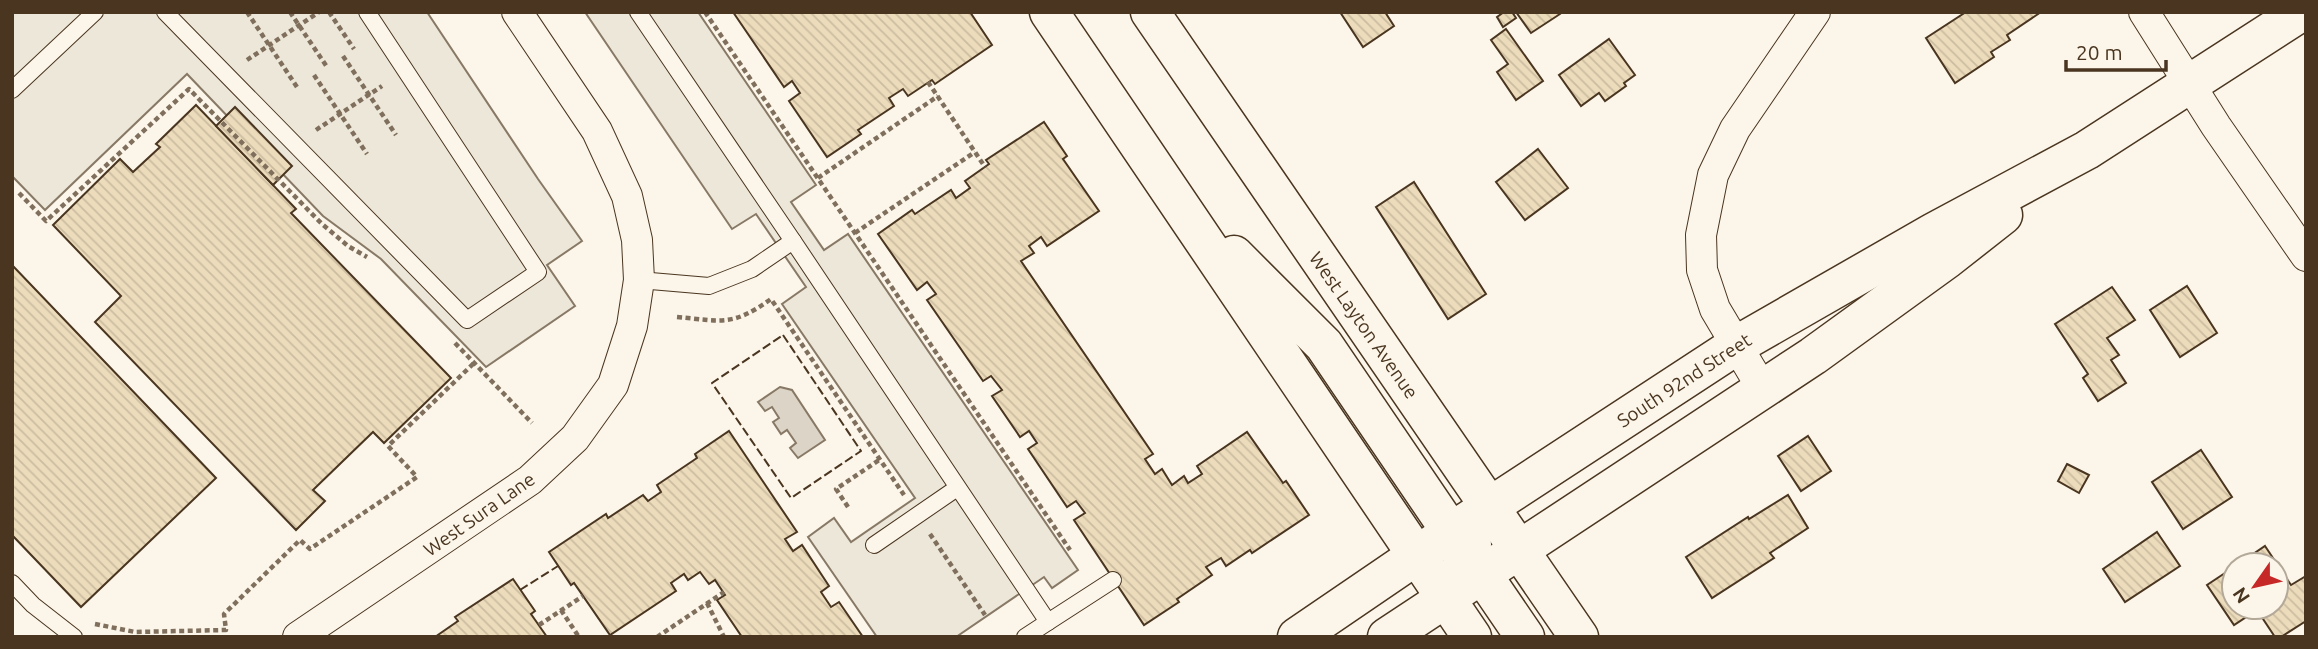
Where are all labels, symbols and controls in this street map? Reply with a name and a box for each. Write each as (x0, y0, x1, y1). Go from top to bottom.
scale bar (2066, 28, 2166, 72)
text: 20 m (2076, 40, 2123, 64)
street label: West Layton Avenue (1305, 247, 1423, 403)
street label: South 92nd Street (1613, 328, 1756, 432)
street label: West Sura Lane (419, 467, 539, 561)
north arrow (2220, 551, 2290, 621)
text: N (2228, 583, 2254, 608)

